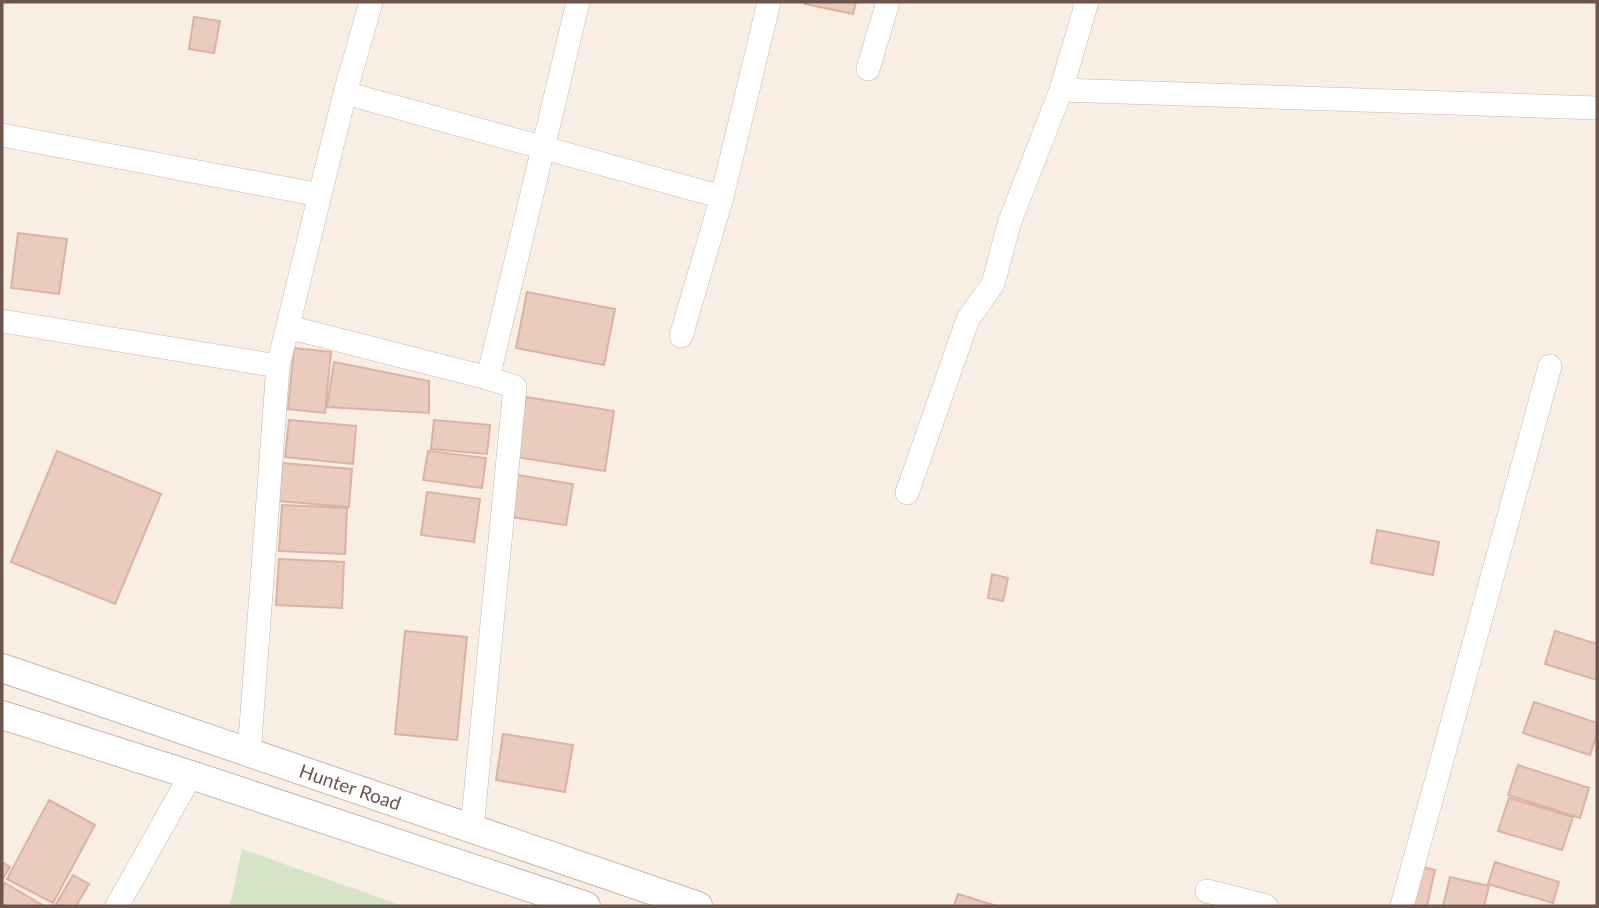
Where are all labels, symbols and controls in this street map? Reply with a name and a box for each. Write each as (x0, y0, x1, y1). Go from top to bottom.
street label: Hunter Road (297, 759, 404, 815)

